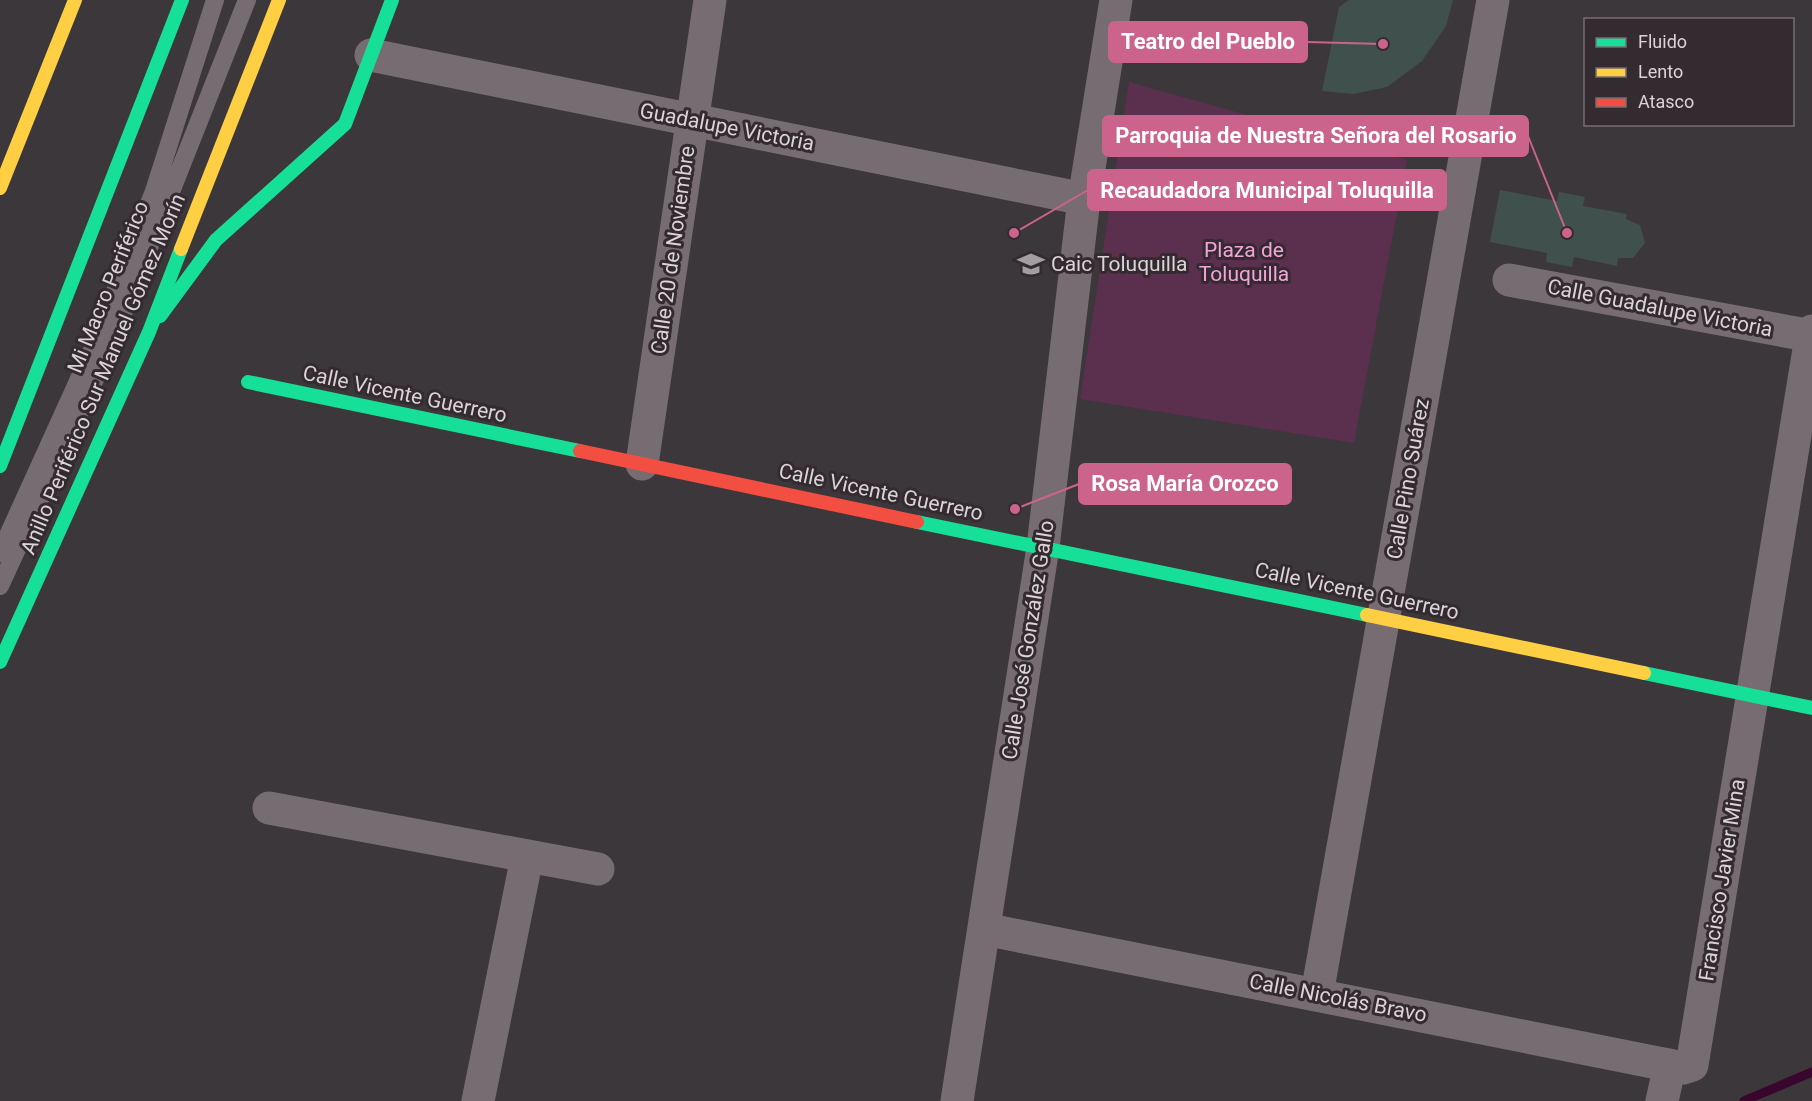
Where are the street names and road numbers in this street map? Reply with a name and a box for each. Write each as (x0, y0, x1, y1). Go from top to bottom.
street label: Guadalupe Victoria (638, 98, 816, 156)
street label: Calle 20 de Noviembre (646, 144, 700, 356)
street label: Anillo Periférico Sur Manuel Gómez Morín (16, 190, 190, 558)
street label: Mi Macro Periférico (63, 197, 153, 376)
street label: Calle Guadalupe Victoria (1545, 274, 1775, 342)
street label: Calle Vicente Guerrero (301, 361, 509, 427)
street label: Calle Pino Suárez (1382, 397, 1434, 561)
street label: Calle Vicente Guerrero (777, 459, 985, 525)
street label: Calle José González Gallo (997, 519, 1059, 761)
street label: Calle Vicente Guerrero (1253, 558, 1461, 624)
street label: Francisco Javier Mina (1694, 777, 1750, 983)
street label: Calle Nicolás Bravo (1247, 969, 1429, 1027)

